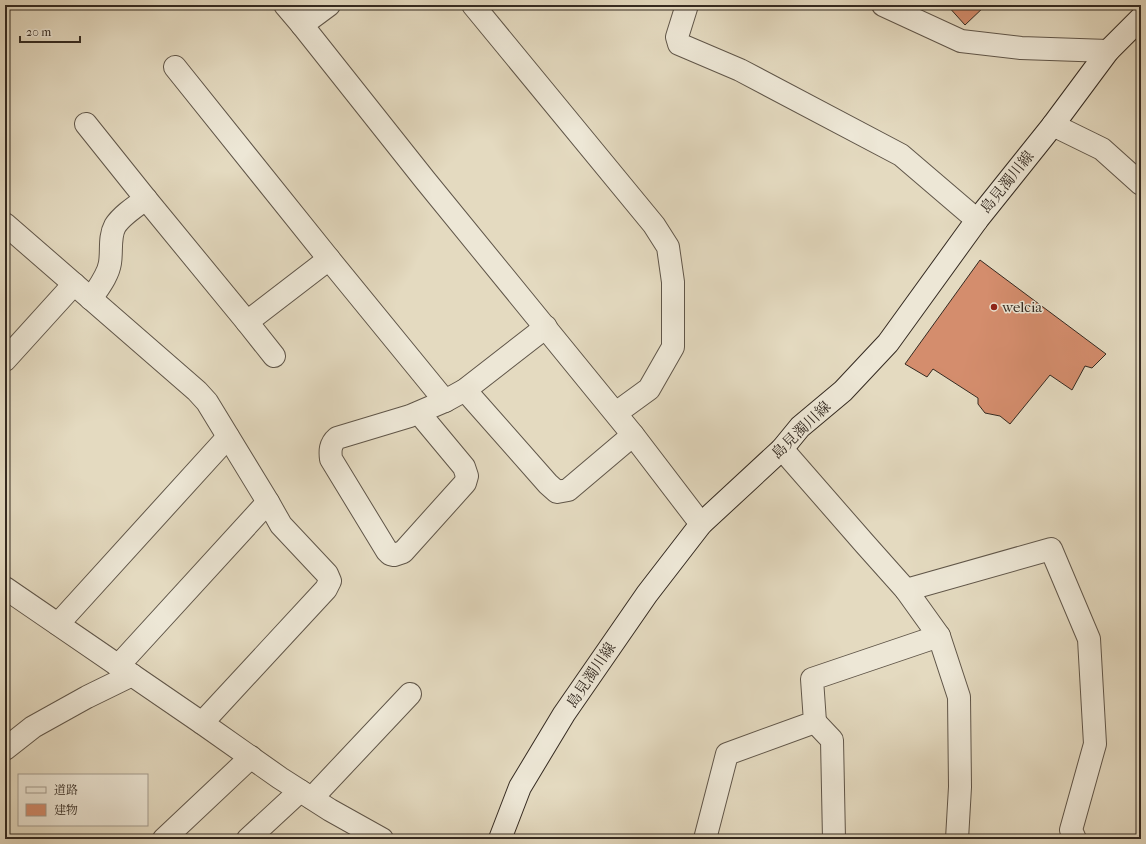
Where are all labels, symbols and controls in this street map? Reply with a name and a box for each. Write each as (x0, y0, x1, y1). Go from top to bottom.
scale bar (20, 18, 80, 44)
text: 20 m (26, 25, 51, 39)
street label: 島見濁川線 (976, 147, 1038, 217)
place label: welcia (1001, 298, 1043, 316)
marker: welcia (989, 302, 999, 312)
street label: 島見濁川線 (768, 397, 834, 463)
street label: 島見濁川線 (563, 639, 619, 711)
legend (18, 774, 148, 826)
text: 道路 (54, 783, 78, 797)
text: 建物 (54, 803, 78, 817)

